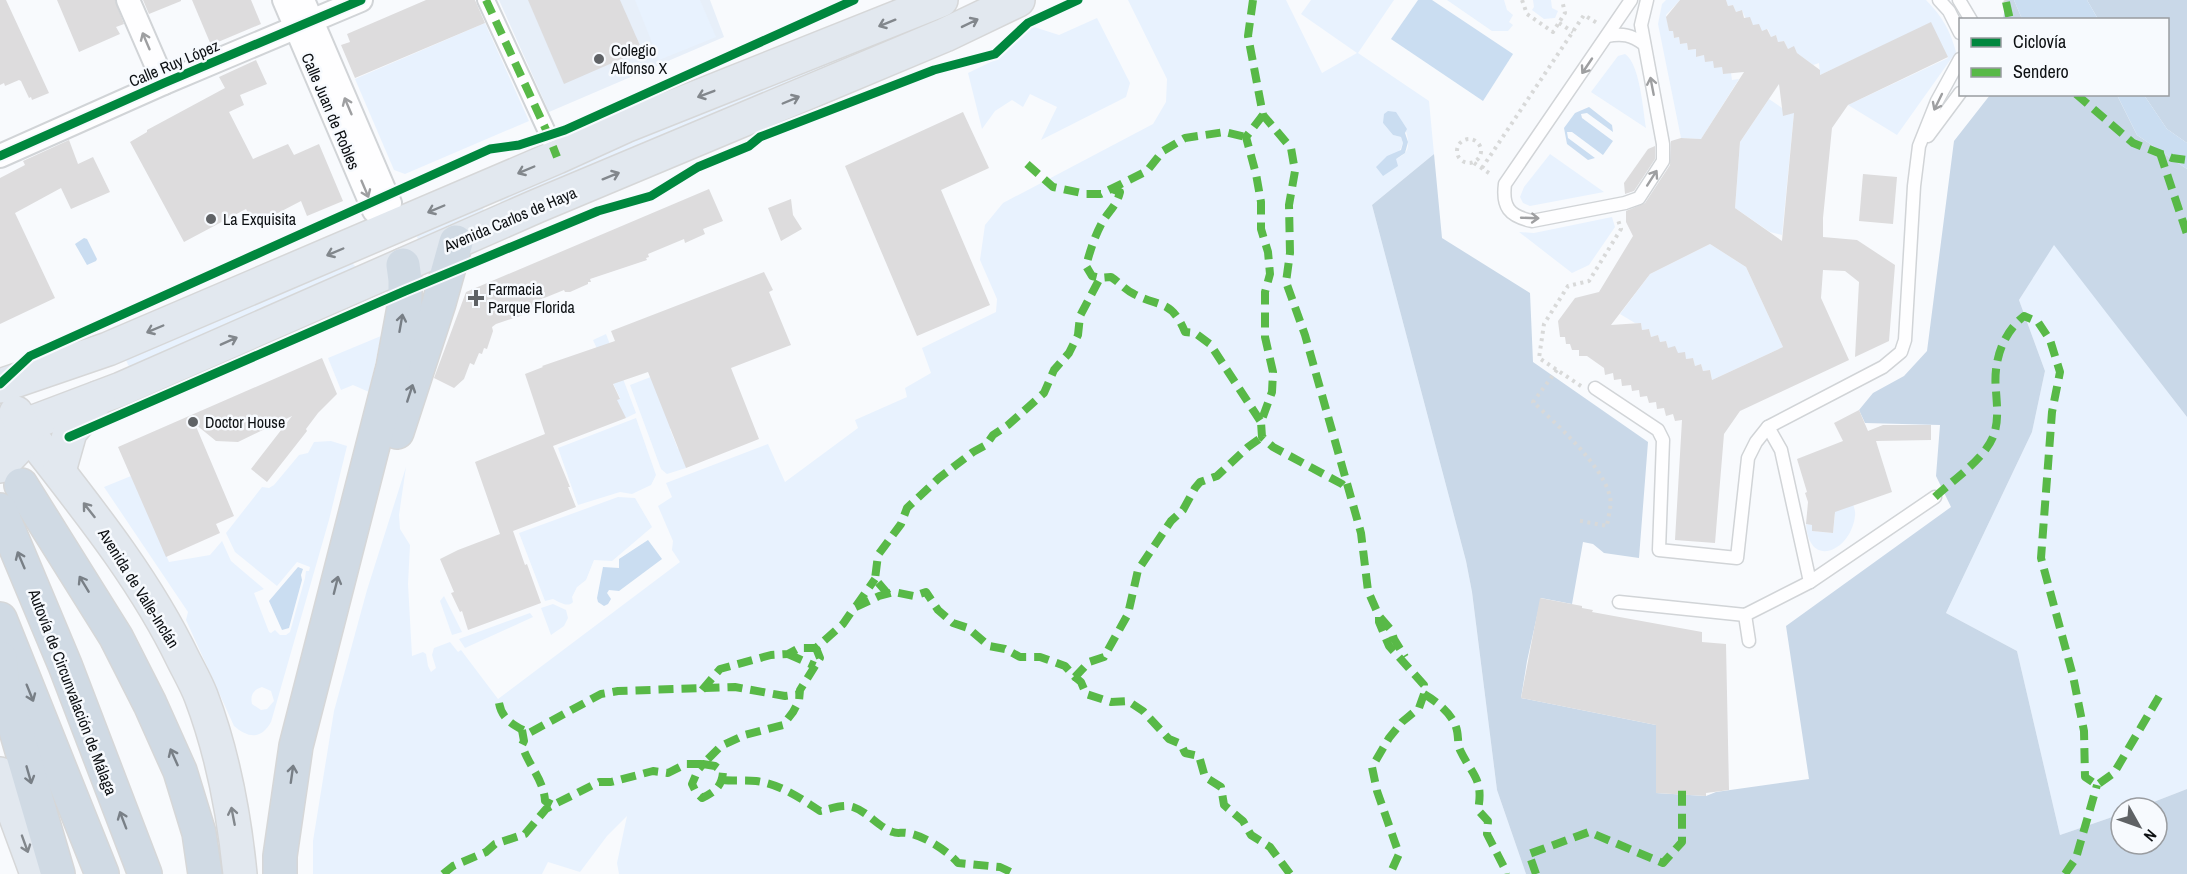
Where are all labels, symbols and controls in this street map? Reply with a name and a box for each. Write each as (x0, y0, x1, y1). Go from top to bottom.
one-way arrow (960, 17, 978, 29)
one-way arrow (878, 18, 897, 29)
legend (1959, 18, 2169, 96)
text: Ciclovía (2013, 29, 2066, 54)
one-way arrow (140, 33, 152, 51)
street label: Calle Ruy López (125, 34, 223, 92)
place label: Colegio Alfonso X (610, 39, 667, 79)
street label: Calle Juan de Robles (297, 49, 365, 173)
marker: Colegio Alfonso X (592, 52, 606, 66)
one-way arrow (1581, 57, 1593, 73)
text: Sendero (2013, 59, 2069, 84)
one-way arrow (1646, 77, 1657, 96)
one-way arrow (697, 89, 715, 100)
one-way arrow (1931, 92, 1943, 110)
one-way arrow (781, 94, 799, 105)
one-way arrow (342, 97, 353, 115)
one-way arrow (517, 166, 535, 177)
one-way arrow (601, 170, 620, 181)
one-way arrow (1646, 171, 1658, 187)
one-way arrow (360, 179, 371, 197)
street label: Avenida Carlos de Haya (439, 181, 580, 257)
one-way arrow (427, 204, 445, 216)
place label: La Exquisita (223, 208, 297, 230)
marker: La Exquisita (204, 212, 218, 226)
one-way arrow (1520, 213, 1540, 224)
one-way arrow (326, 247, 344, 259)
place label: Farmacia Parque Florida (488, 278, 575, 318)
marker: Farmacia Parque Florida (469, 291, 483, 305)
one-way arrow (396, 313, 407, 333)
one-way arrow (147, 324, 165, 335)
one-way arrow (219, 335, 237, 347)
one-way arrow (405, 384, 416, 403)
place label: Doctor House (205, 411, 285, 433)
marker: Doctor House (186, 415, 200, 429)
one-way arrow (82, 502, 95, 518)
street label: Avenida de Valle-Inclán (93, 523, 185, 652)
one-way arrow (15, 551, 26, 570)
one-way arrow (331, 575, 343, 594)
one-way arrow (78, 576, 90, 593)
street label: Autovía de Circunvalación de Málaga (23, 585, 123, 799)
one-way arrow (25, 683, 36, 701)
one-way arrow (168, 748, 179, 767)
one-way arrow (24, 765, 35, 784)
one-way arrow (286, 765, 297, 785)
north arrow (2109, 796, 2169, 856)
one-way arrow (227, 807, 238, 826)
one-way arrow (117, 811, 128, 829)
text: N (2139, 825, 2162, 846)
one-way arrow (21, 834, 32, 853)

